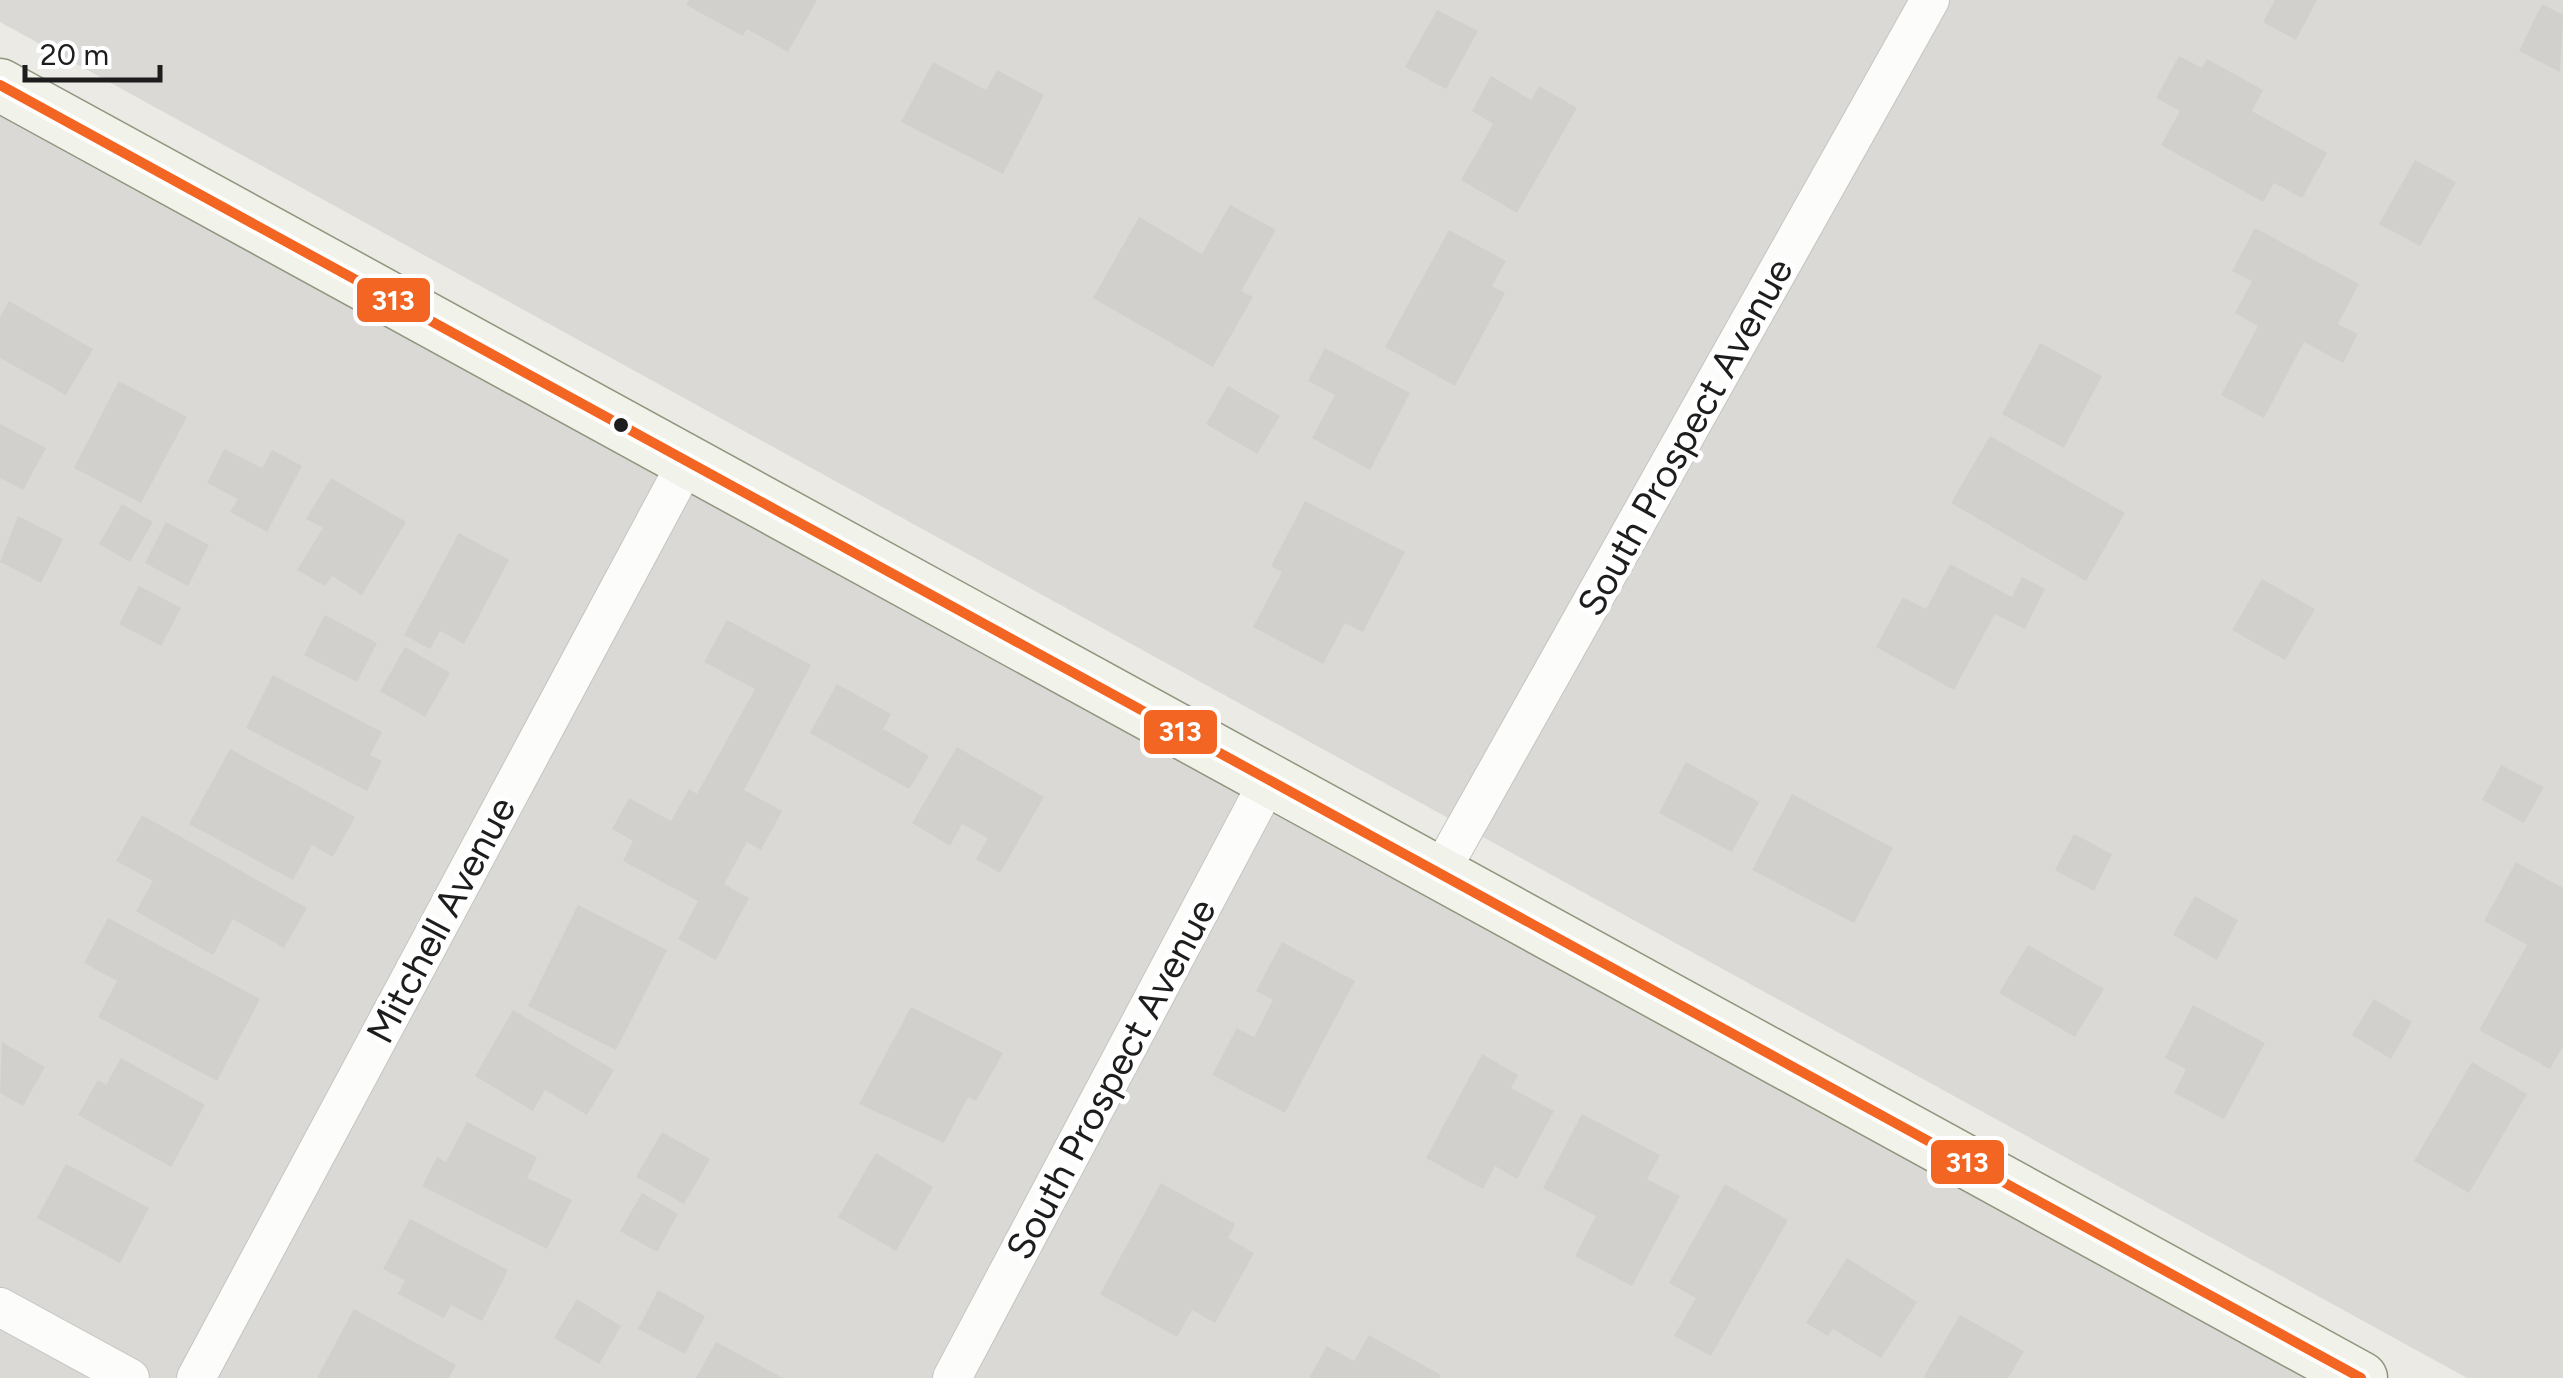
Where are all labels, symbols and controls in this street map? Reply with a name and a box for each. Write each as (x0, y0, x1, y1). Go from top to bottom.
scale bar (25, 20, 160, 82)
text: 20 m (40, 36, 109, 73)
street label: South Prospect Avenue (1567, 250, 1803, 624)
line badge: 313 (355, 276, 432, 324)
text: 313 (372, 283, 414, 317)
unlabelled marker (611, 415, 631, 435)
line badge: 313 (1142, 708, 1219, 756)
text: 313 (1159, 714, 1201, 748)
street label: Mitchell Avenue (357, 789, 525, 1051)
street label: South Prospect Avenue (996, 891, 1226, 1267)
line badge: 313 (1929, 1138, 2006, 1186)
text: 313 (1946, 1145, 1988, 1179)

